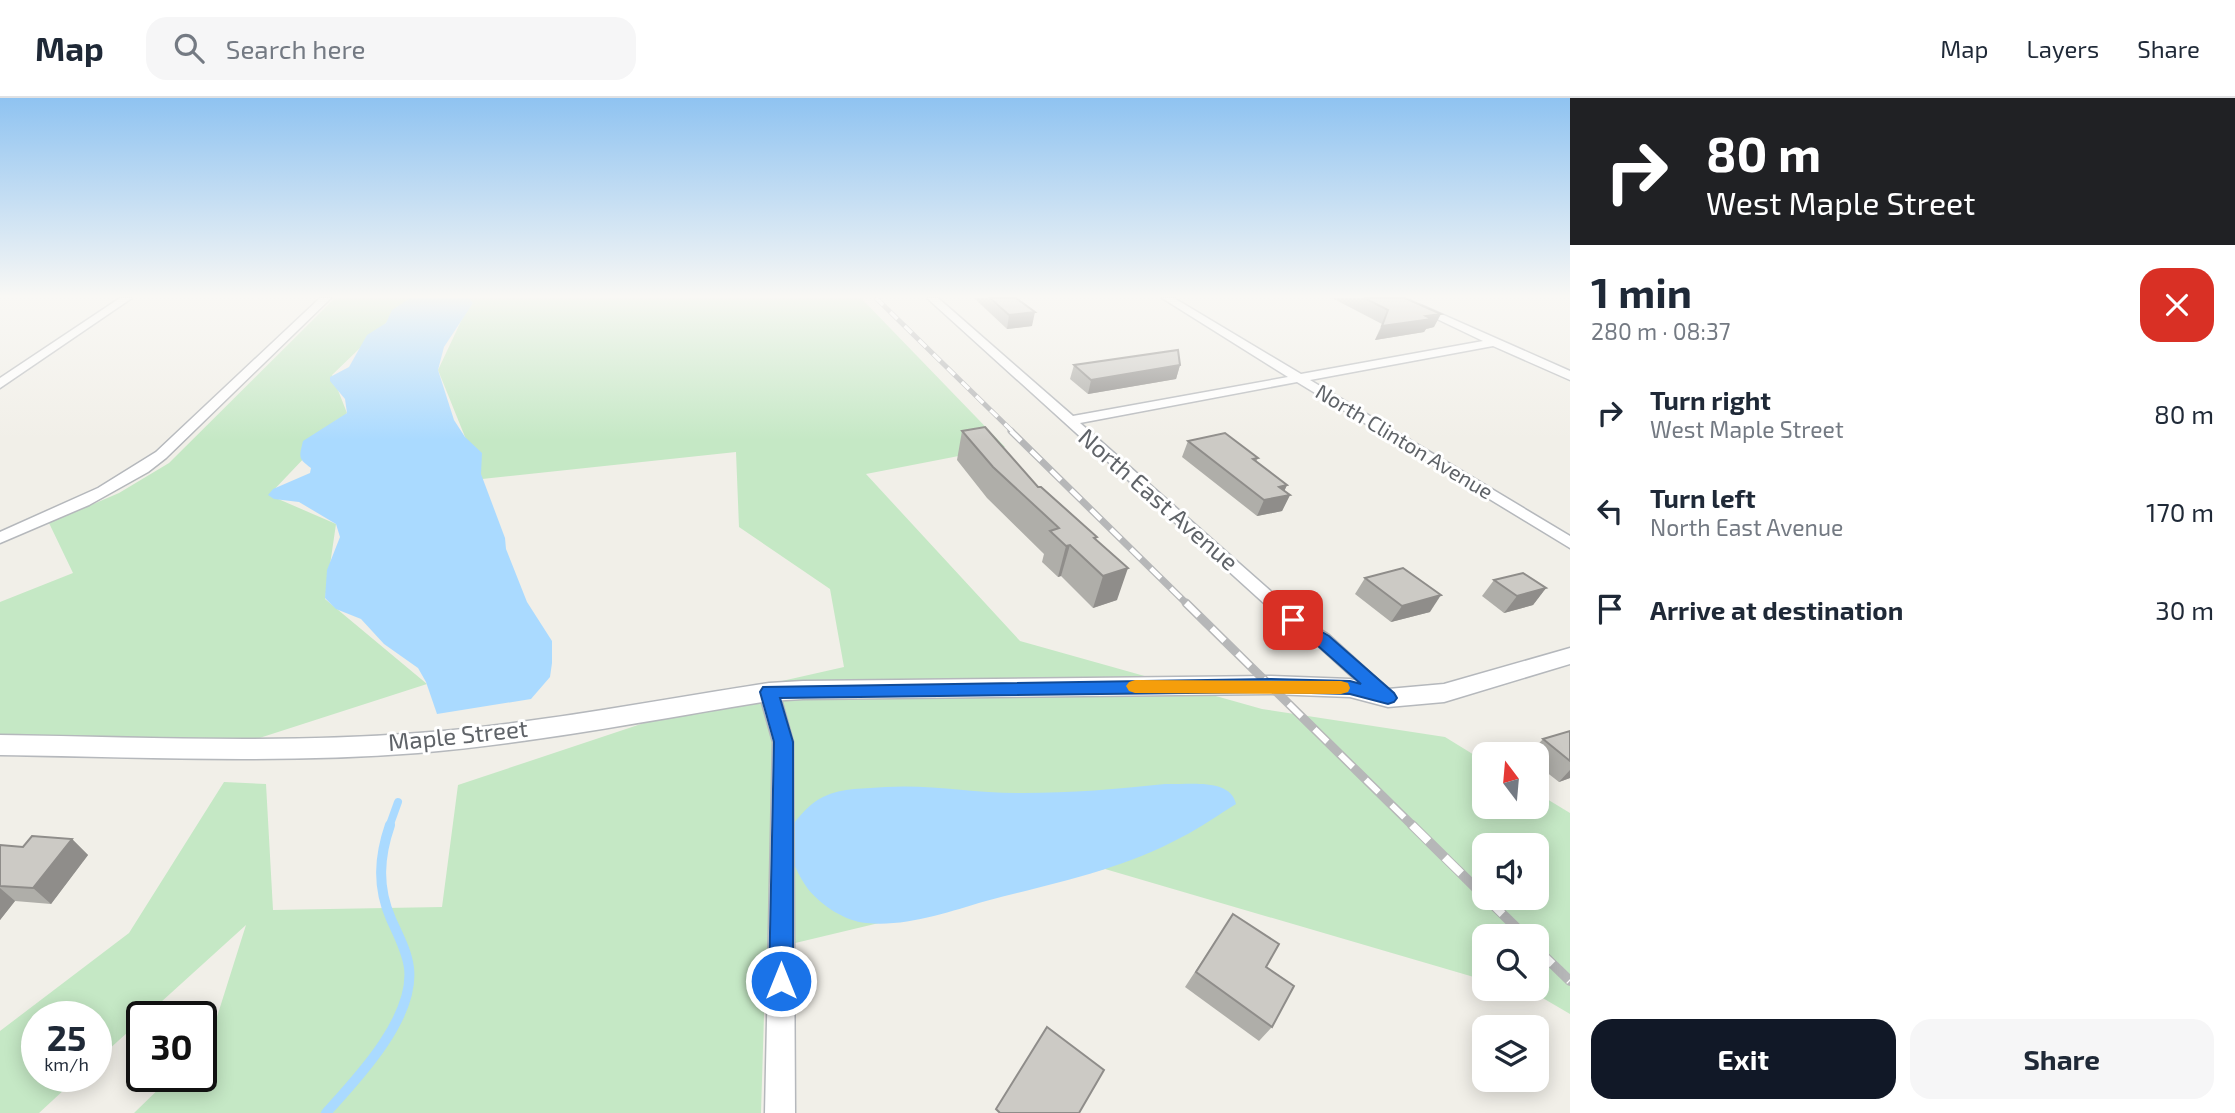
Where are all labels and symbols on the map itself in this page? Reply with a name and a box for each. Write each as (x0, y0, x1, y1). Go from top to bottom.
street label: North Clinton Avenue (1312, 378, 1498, 504)
street label: North East Avenue (1073, 422, 1245, 576)
pin (1263, 590, 1323, 650)
street label: Maple Street (387, 713, 529, 756)
north arrow (1472, 742, 1549, 819)
position arrow (744, 944, 818, 1018)
speed limit sign: 30 (126, 1001, 217, 1092)

